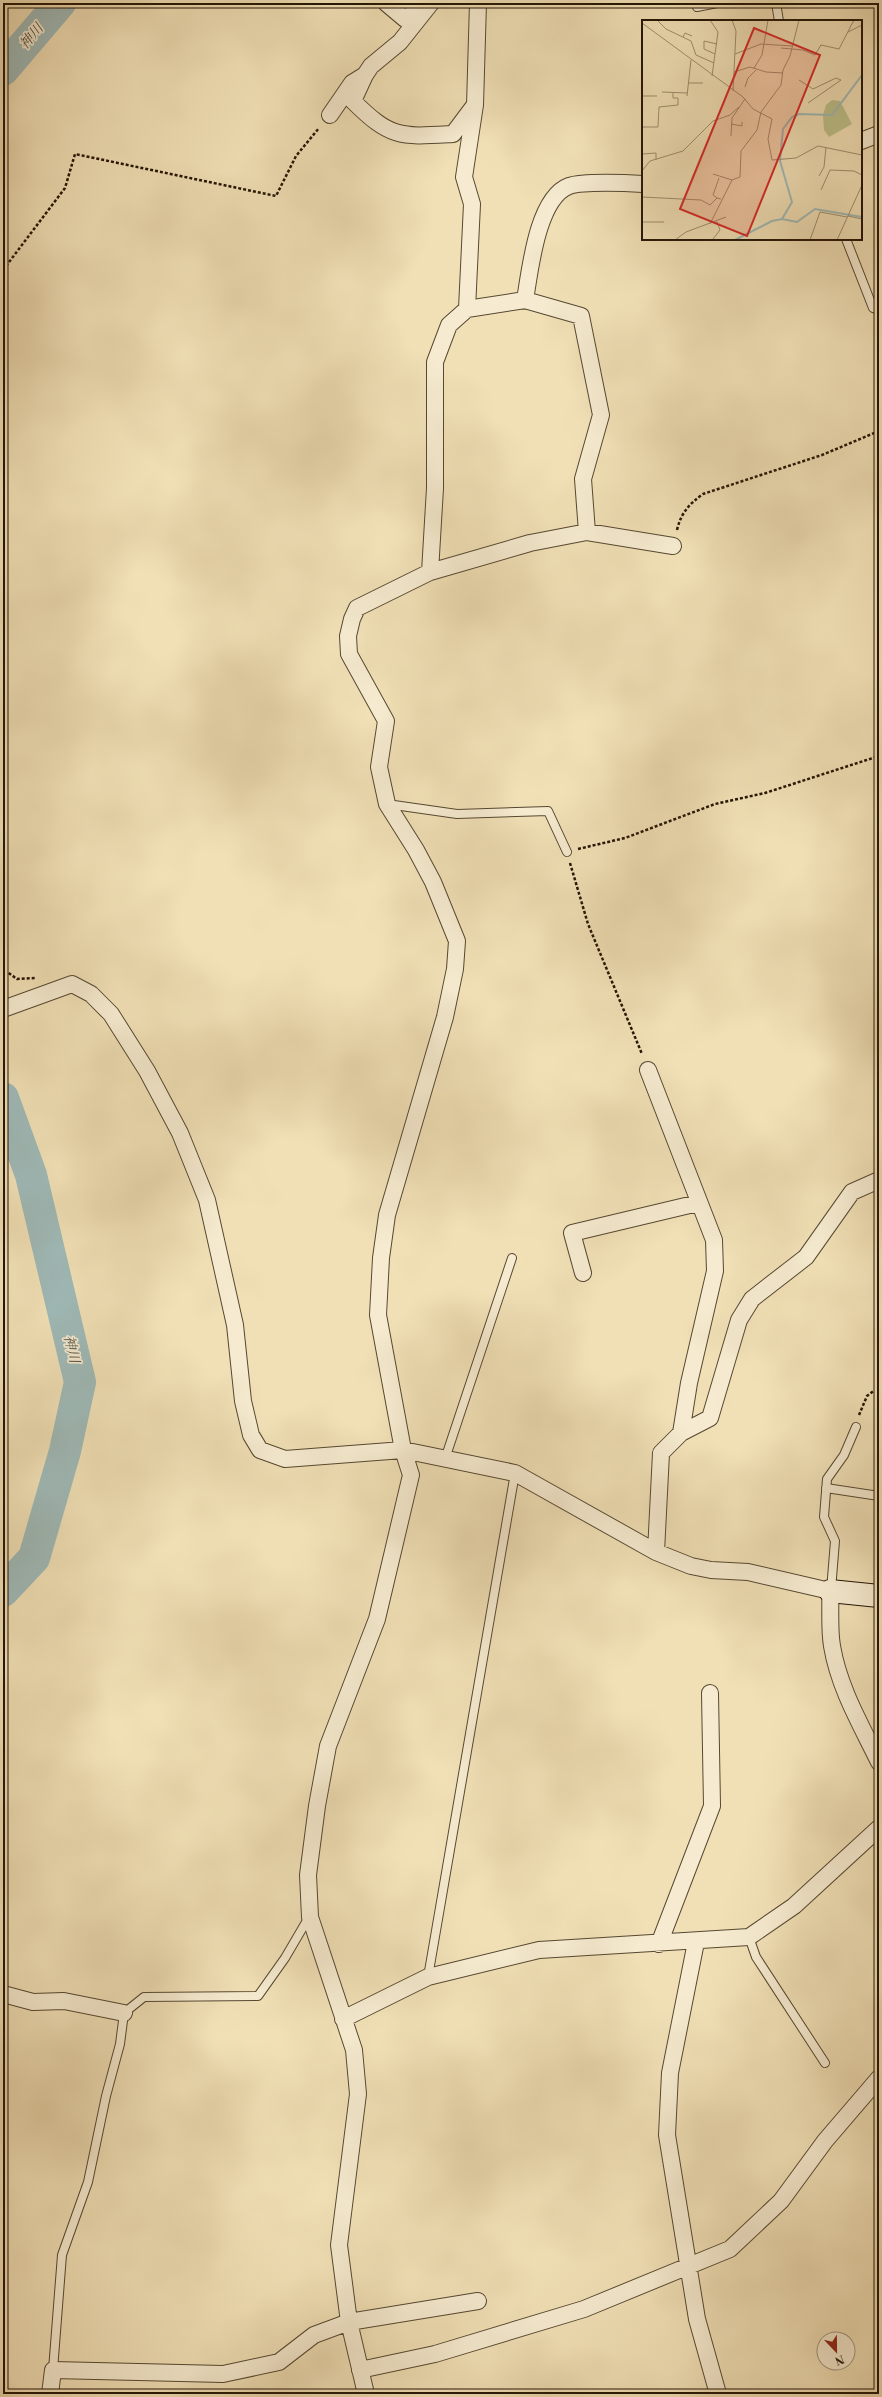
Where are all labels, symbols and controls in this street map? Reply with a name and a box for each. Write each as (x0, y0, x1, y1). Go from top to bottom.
water label: 神川 (16, 19, 49, 53)
inset map (642, 20, 862, 240)
water label: 神川 (59, 1334, 83, 1367)
north arrow (816, 2331, 856, 2371)
text: N (832, 2351, 846, 2368)

